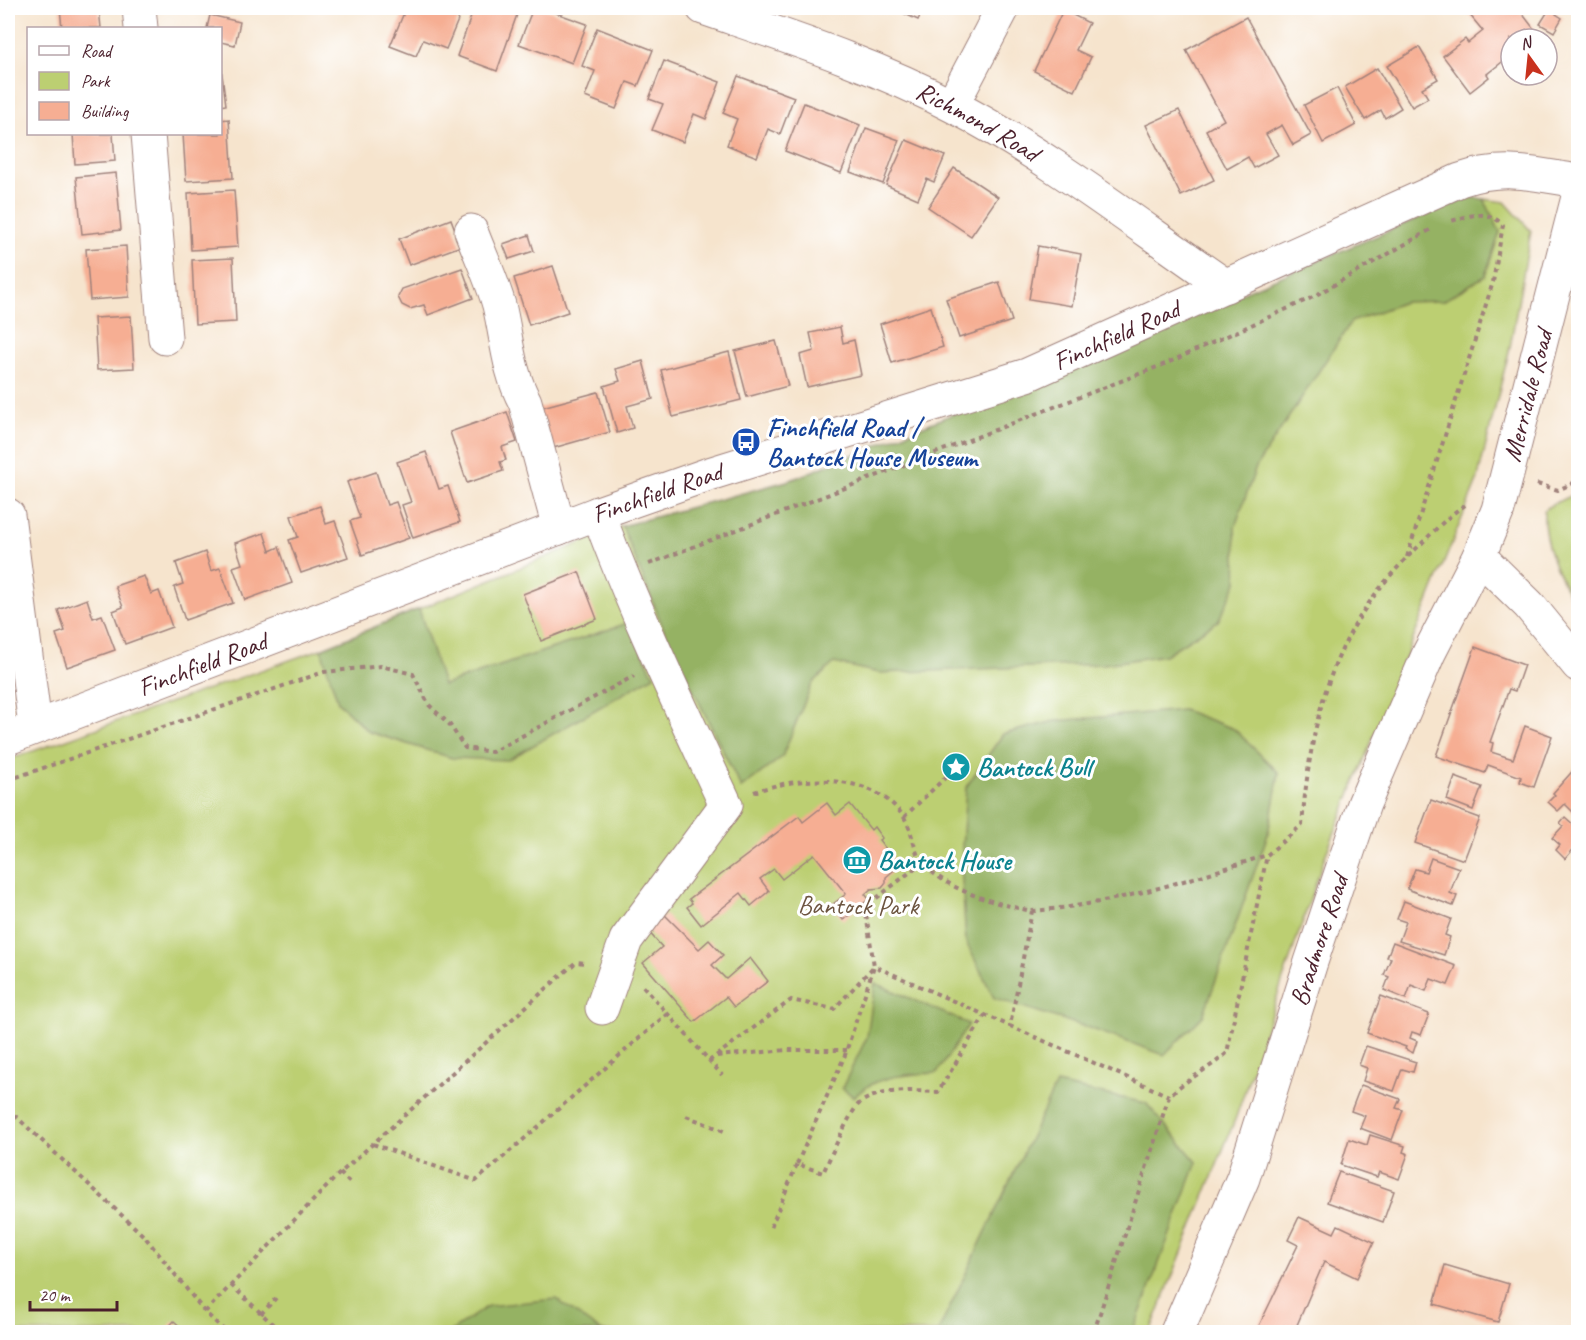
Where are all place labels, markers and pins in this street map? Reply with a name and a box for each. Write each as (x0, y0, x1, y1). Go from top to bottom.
place label: Finchfield Road / Bantock House Museum (767, 411, 979, 474)
bus stop icon: Finchfield Road / Bantock House Museum (730, 426, 762, 458)
place icon: Bantock Bull (940, 751, 972, 783)
place label: Bantock Bull (977, 751, 1096, 784)
museum icon: Bantock House (841, 844, 873, 876)
place label: Bantock House (878, 844, 1013, 877)

